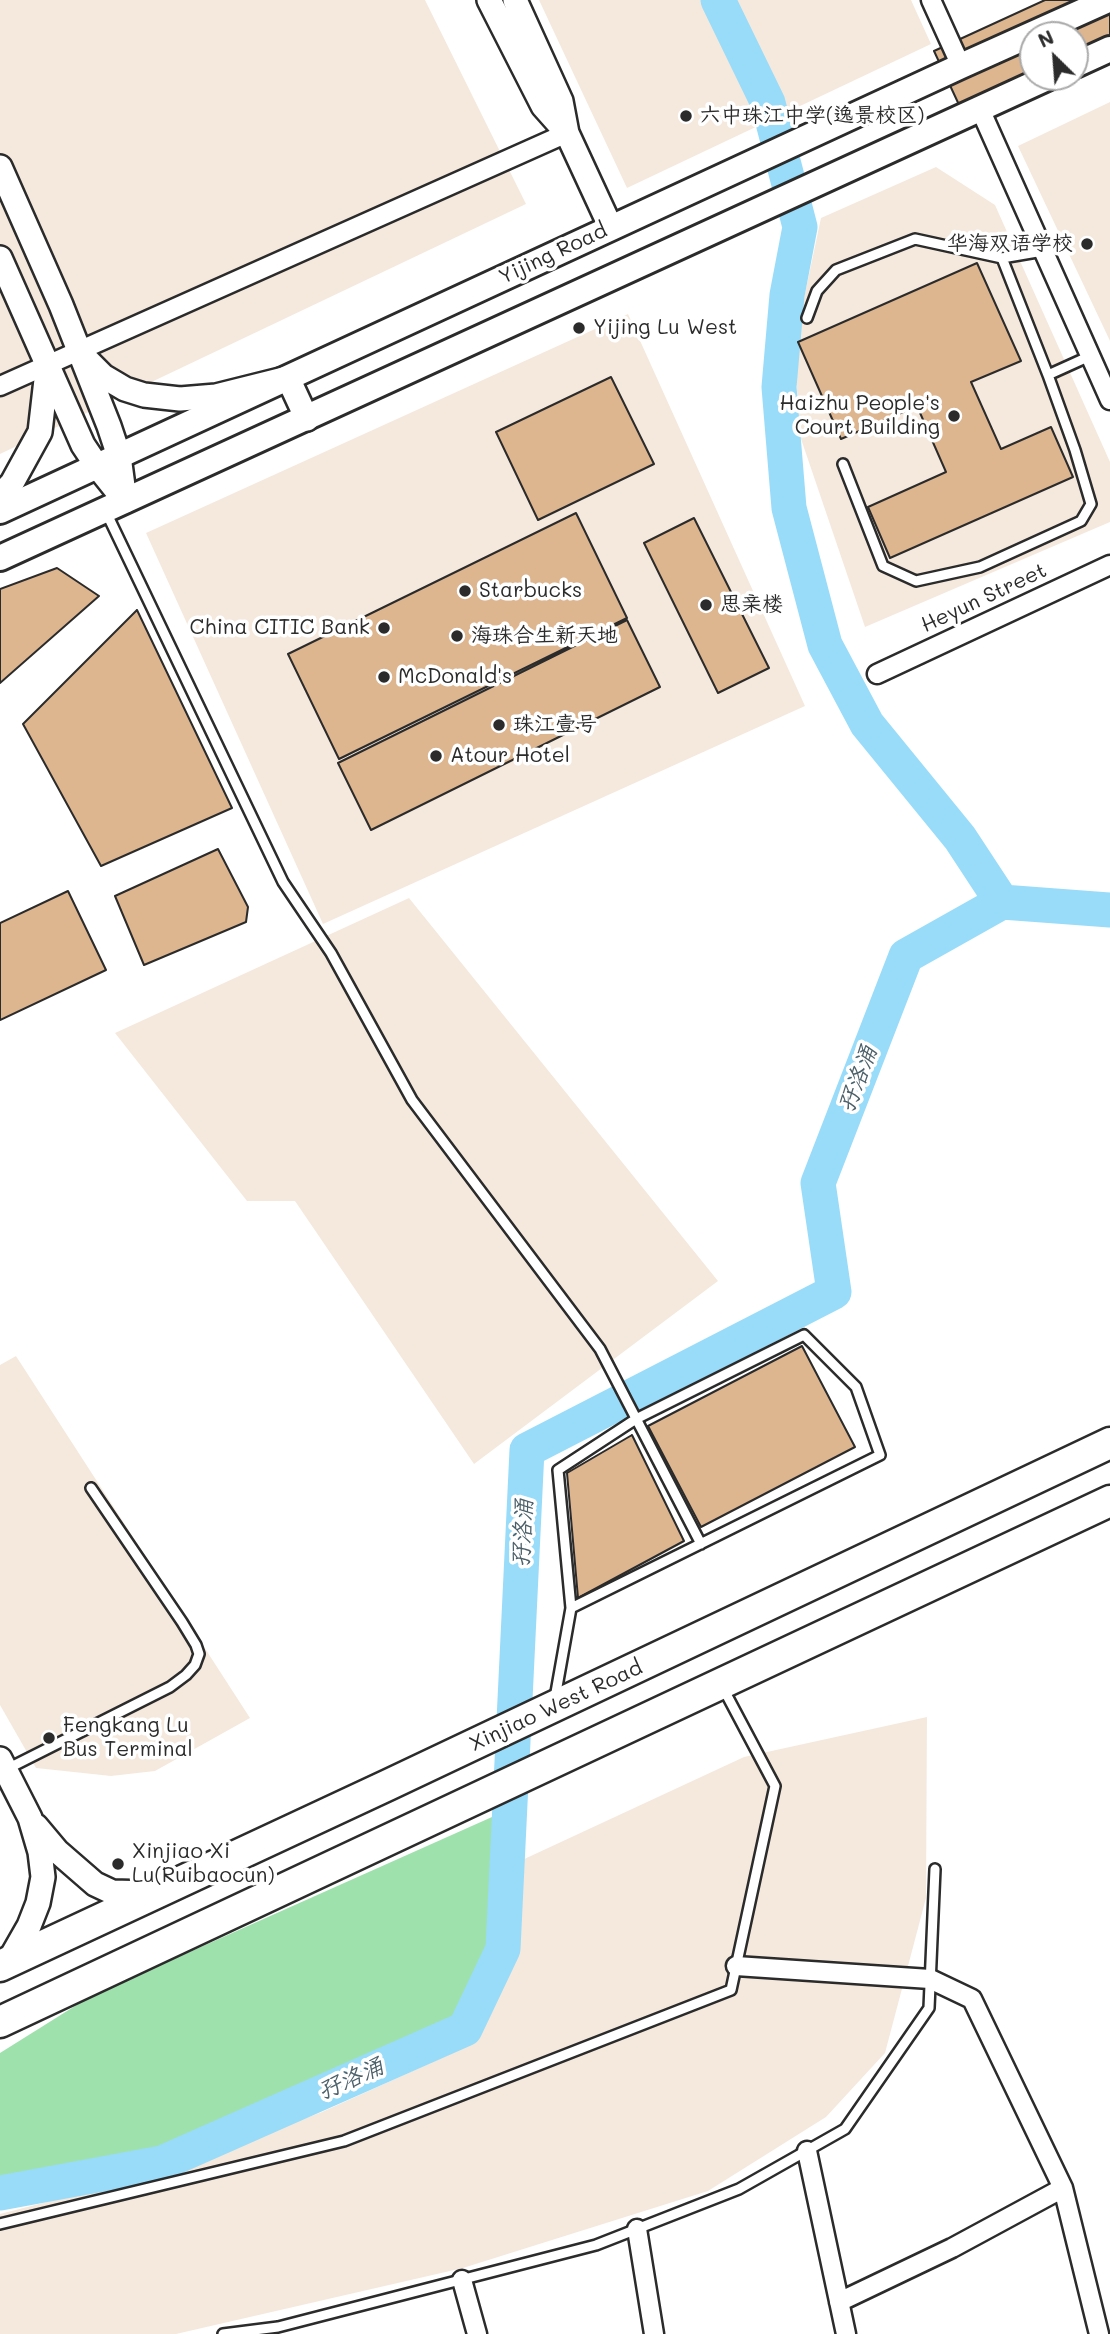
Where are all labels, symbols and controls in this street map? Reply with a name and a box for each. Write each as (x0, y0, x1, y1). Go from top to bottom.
north arrow (1019, 21, 1089, 91)
text: N (1034, 24, 1058, 53)
place label: 六中珠江中学(逸景校区) (700, 103, 924, 129)
marker: 六中珠江中学(逸景校区) (678, 108, 694, 124)
street label: Yijing Road (495, 218, 611, 290)
place label: 华海双语学校 (947, 231, 1073, 257)
marker: 华海双语学校 (1079, 236, 1095, 252)
place label: Yijing Lu West (593, 315, 737, 341)
marker: Yijing Lu West (571, 320, 587, 336)
place label: Haizhu People's Court Building (779, 391, 940, 441)
marker: Haizhu People's Court Building (946, 408, 962, 424)
street label: Heyun Street (917, 558, 1051, 638)
place label: Starbucks (479, 578, 582, 604)
marker: Starbucks (457, 583, 473, 599)
place label: 思亲楼 (720, 592, 783, 618)
marker: 思亲楼 (698, 597, 714, 613)
place label: China CITIC Bank (190, 615, 370, 641)
marker: China CITIC Bank (376, 620, 392, 636)
place label: 海珠合生新天地 (471, 623, 618, 649)
marker: 海珠合生新天地 (449, 628, 465, 644)
place label: McDonald's (398, 664, 512, 690)
marker: McDonald's (376, 669, 392, 685)
place label: 珠江壹号 (513, 712, 597, 738)
marker: 珠江壹号 (491, 717, 507, 733)
place label: Atour Hotel (450, 743, 570, 769)
marker: Atour Hotel (428, 748, 444, 764)
water label: 孖洛涌 (833, 1042, 883, 1116)
water label: 孖洛涌 (507, 1498, 539, 1568)
street label: Xinjiao West Road (466, 1655, 646, 1757)
place label: Fengkang Lu Bus Terminal (63, 1713, 193, 1763)
marker: Fengkang Lu Bus Terminal (41, 1730, 57, 1746)
place label: Xinjiao Xi Lu(Ruibaocun) (132, 1839, 275, 1889)
marker: Xinjiao Xi Lu(Ruibaocun) (110, 1856, 126, 1872)
water label: 孖洛涌 (314, 2052, 388, 2106)

